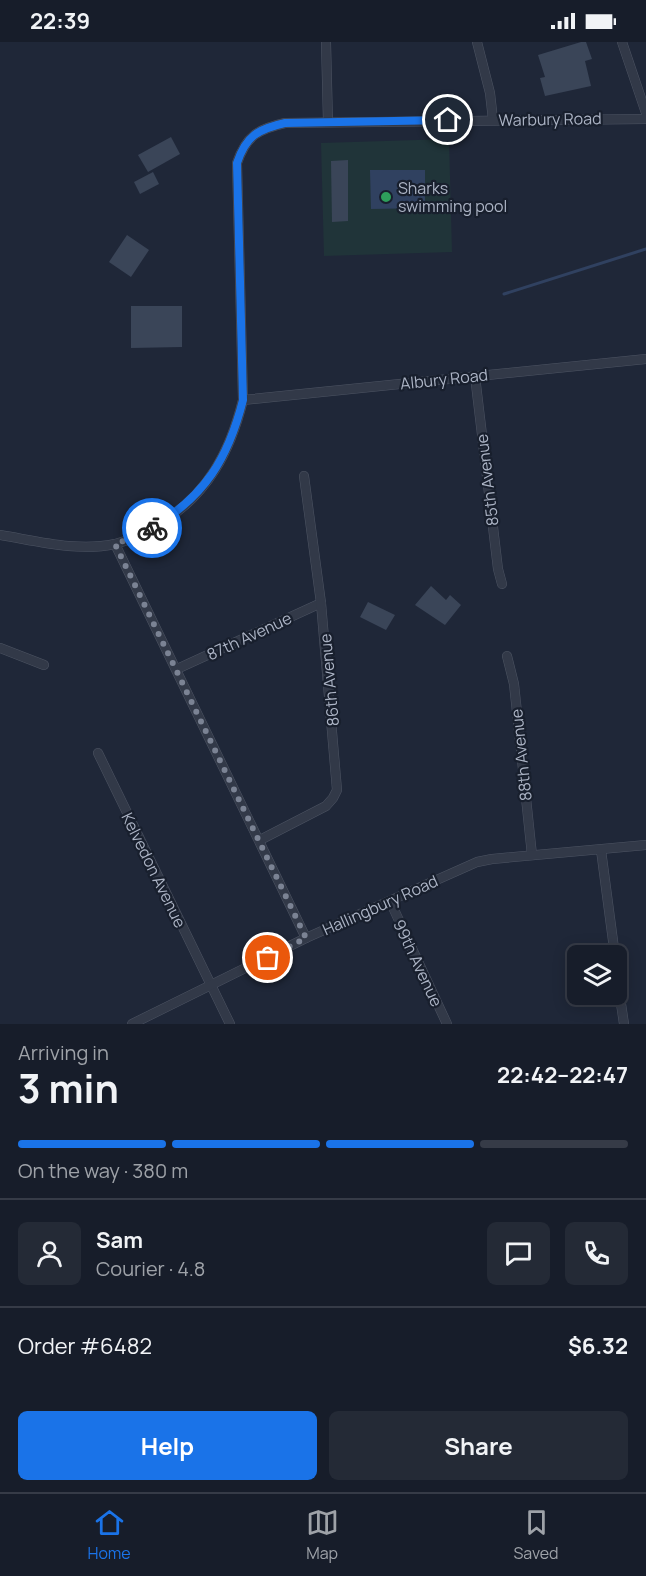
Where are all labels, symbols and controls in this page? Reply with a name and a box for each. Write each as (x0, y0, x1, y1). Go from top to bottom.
text: 22:39 (30, 6, 90, 36)
pin (422, 94, 473, 145)
icon: home (431, 103, 464, 136)
street label: Warbury Road (498, 107, 602, 131)
place label: Sharks swimming pool (398, 177, 507, 217)
marker: Sharks swimming pool (379, 190, 393, 204)
street label: Albury Road (399, 363, 489, 395)
street label: 85th Avenue (470, 433, 504, 527)
courier (122, 498, 182, 558)
icon: bike (136, 512, 169, 545)
street label: 87th Avenue (203, 607, 295, 665)
street label: 86th Avenue (314, 633, 344, 727)
street label: 88th Avenue (505, 708, 537, 802)
street label: Kelvedon Avenue (117, 809, 191, 931)
street label: Hallingbury Road (319, 870, 441, 940)
street label: 99th Avenue (388, 916, 448, 1010)
pin (242, 932, 293, 983)
icon: bag (251, 941, 284, 974)
map controls (567, 945, 627, 1005)
button: layers (567, 945, 627, 1005)
text: Arriving in (18, 1039, 109, 1066)
text: 22:42–22:47 (497, 1060, 628, 1090)
text: 3 min (18, 1061, 119, 1115)
text: On the way · 380 m (18, 1157, 188, 1184)
button: person (18, 1222, 81, 1285)
button: chat (487, 1222, 550, 1285)
button: phone (565, 1222, 628, 1285)
text: Sam (96, 1225, 143, 1255)
text: Courier · 4.8 (96, 1255, 205, 1282)
text: Order #6482 (18, 1331, 152, 1361)
text: $6.32 (568, 1331, 628, 1361)
button: Help (18, 1411, 317, 1480)
button: Share (329, 1411, 628, 1480)
tab: Home (87, 1506, 131, 1564)
tab: Map (306, 1506, 339, 1564)
tab: Saved (513, 1506, 559, 1564)

